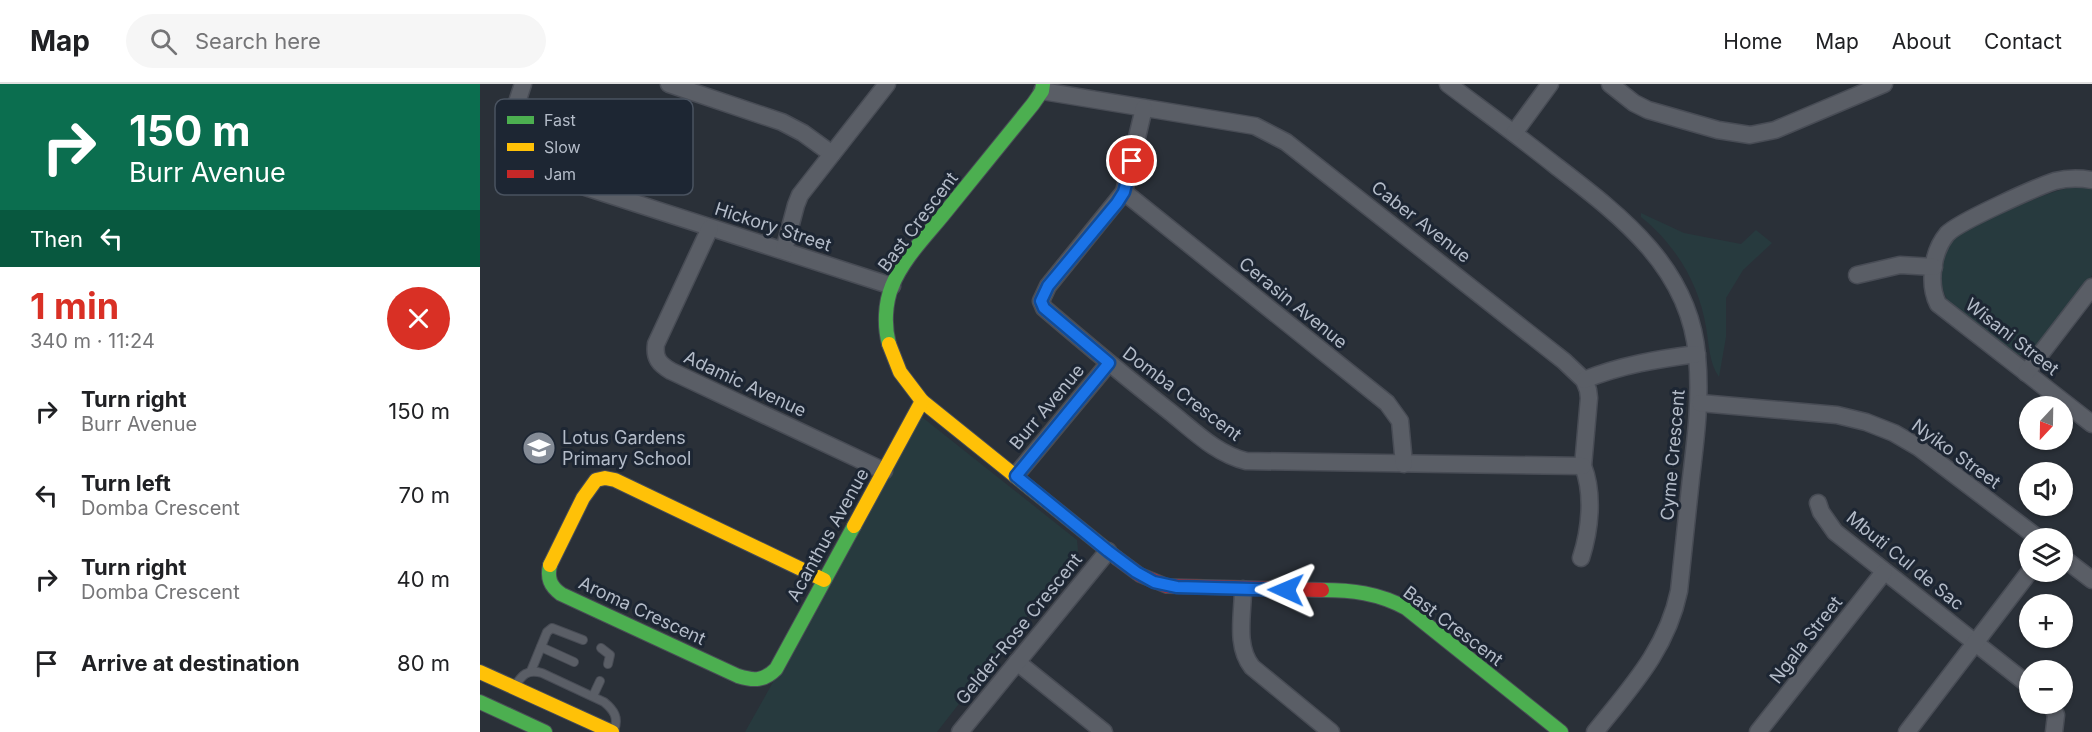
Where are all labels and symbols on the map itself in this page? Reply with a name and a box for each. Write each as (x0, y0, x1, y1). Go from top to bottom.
legend (495, 99, 693, 195)
text: Fast (544, 110, 576, 130)
pin (1106, 135, 1157, 186)
text: Slow (544, 137, 581, 157)
text: Jam (544, 164, 576, 184)
street label: Bast Crescent (873, 168, 962, 276)
street label: Caber Avenue (1368, 176, 1475, 267)
street label: Hickory Street (712, 198, 834, 255)
street label: Cerasin Avenue (1235, 253, 1352, 353)
street label: Wisani Street (1961, 294, 2063, 380)
street label: Domba Crescent (1119, 342, 1246, 445)
street label: Adamic Avenue (681, 346, 810, 421)
street label: Burr Avenue (1005, 360, 1088, 453)
street label: Cyme Crescent (1656, 388, 1689, 521)
north arrow (2019, 396, 2073, 450)
street label: Nyiko Street (1908, 414, 2005, 493)
place label: Lotus Gardens Primary School (562, 427, 691, 469)
school or university icon: Lotus Gardens Primary School (521, 430, 557, 466)
street label: Acanthus Avenue (782, 465, 873, 605)
street label: Mbuti Cul de Sac (1842, 507, 1968, 614)
street label: Gelder-Rose Crescent (951, 549, 1086, 708)
position arrow (1254, 558, 1318, 622)
street label: Aroma Crescent (575, 572, 709, 649)
street label: Bast Crescent (1399, 581, 1507, 670)
street label: Ngala Street (1765, 592, 1846, 688)

